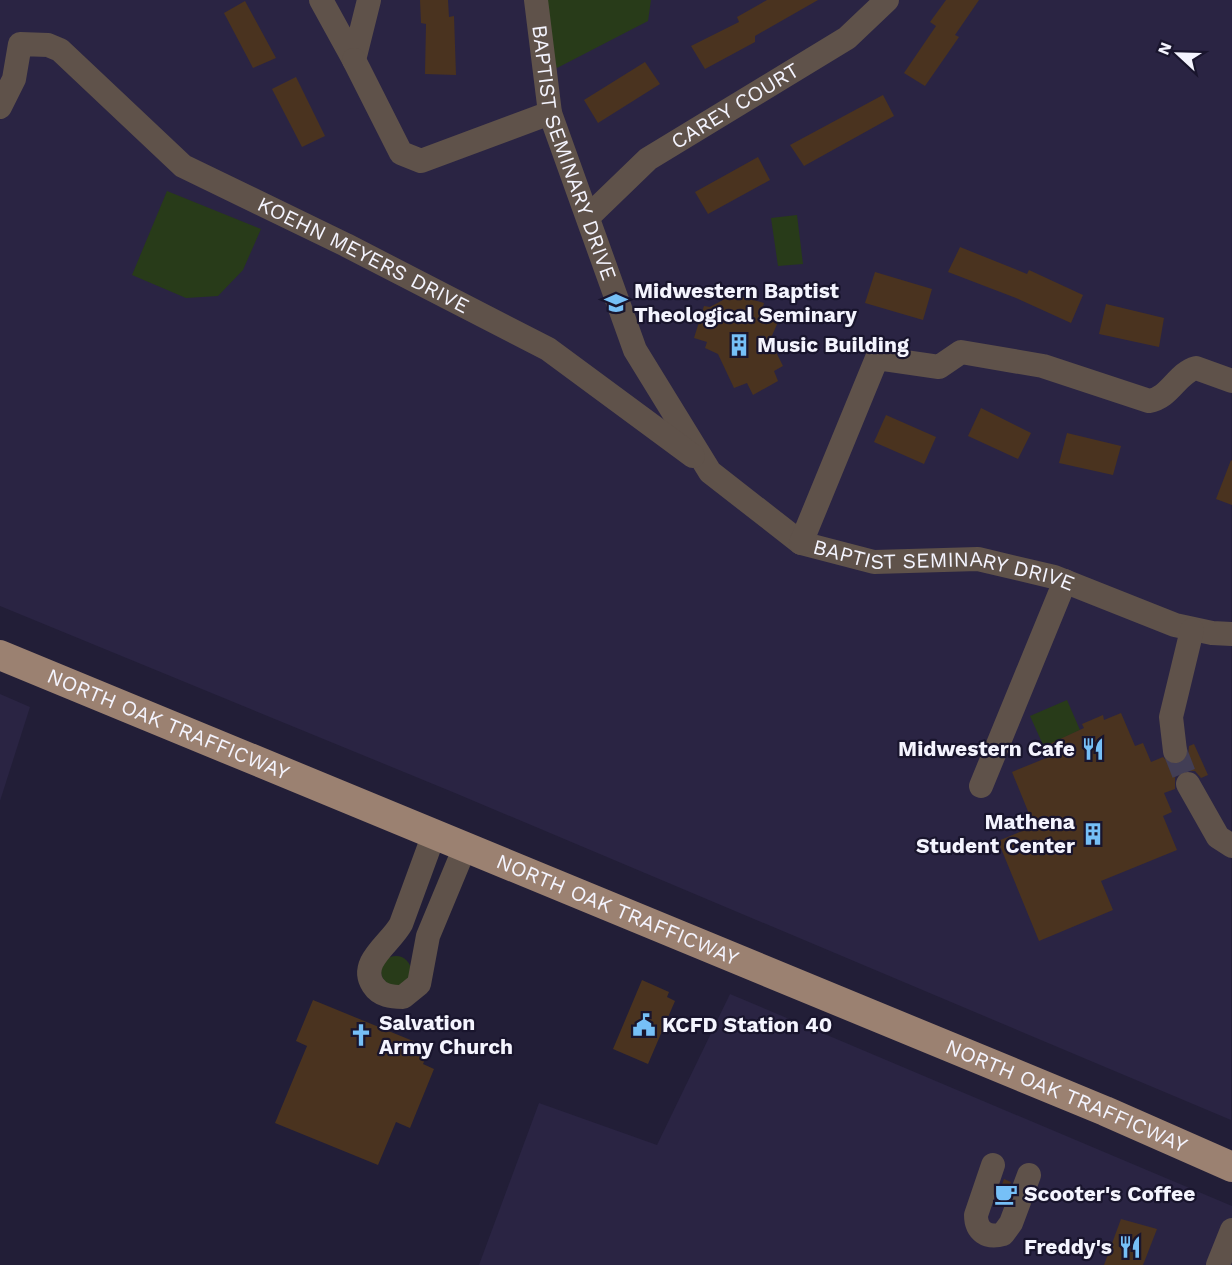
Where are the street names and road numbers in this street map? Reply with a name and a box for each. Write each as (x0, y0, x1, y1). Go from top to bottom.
street label: BAPTIST SEMINARY DRIVE (527, 23, 622, 284)
street label: CAREY COURT (666, 57, 804, 154)
street label: KOEHN MEYERS DRIVE (254, 191, 474, 318)
street label: BAPTIST SEMINARY DRIVE (810, 534, 1078, 596)
street label: NORTH OAK TRAFFICWAY (44, 663, 293, 785)
street label: NORTH OAK TRAFFICWAY (493, 848, 743, 970)
street label: NORTH OAK TRAFFICWAY (942, 1034, 1191, 1158)

